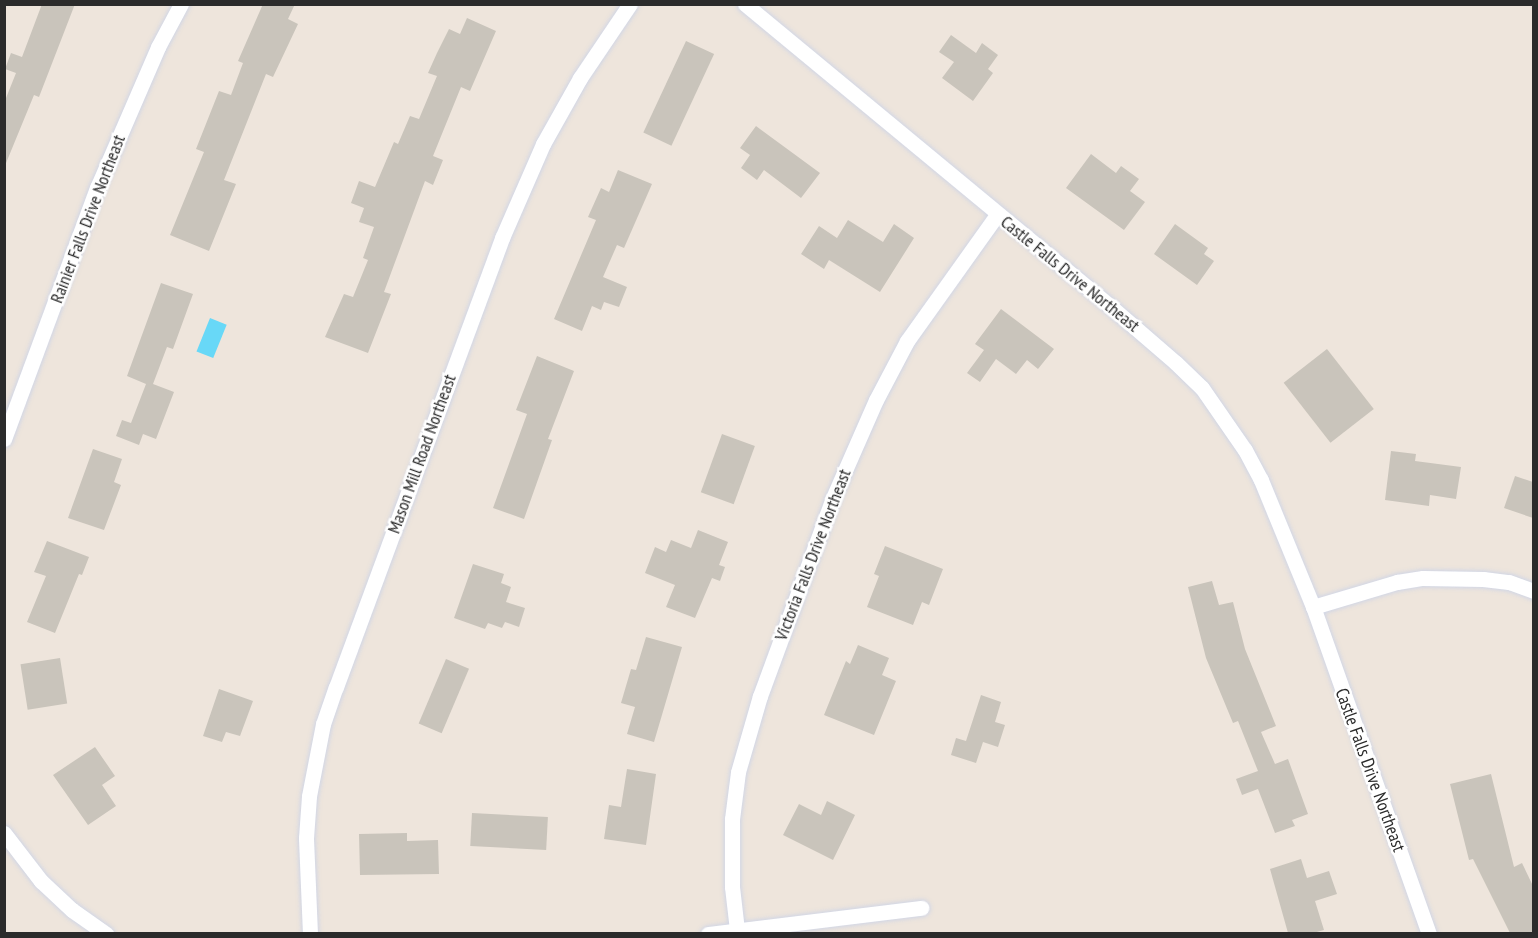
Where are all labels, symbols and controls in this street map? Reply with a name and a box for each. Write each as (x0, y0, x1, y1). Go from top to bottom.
street label: Rainier Falls Drive Northeast (46, 132, 130, 306)
street label: Castle Falls Drive Northeast (996, 211, 1144, 337)
street label: Mason Mill Road Northeast (383, 372, 461, 536)
street label: Victoria Falls Drive Northeast (770, 466, 856, 644)
street label: Castle Falls Drive Northeast (1330, 685, 1410, 855)

